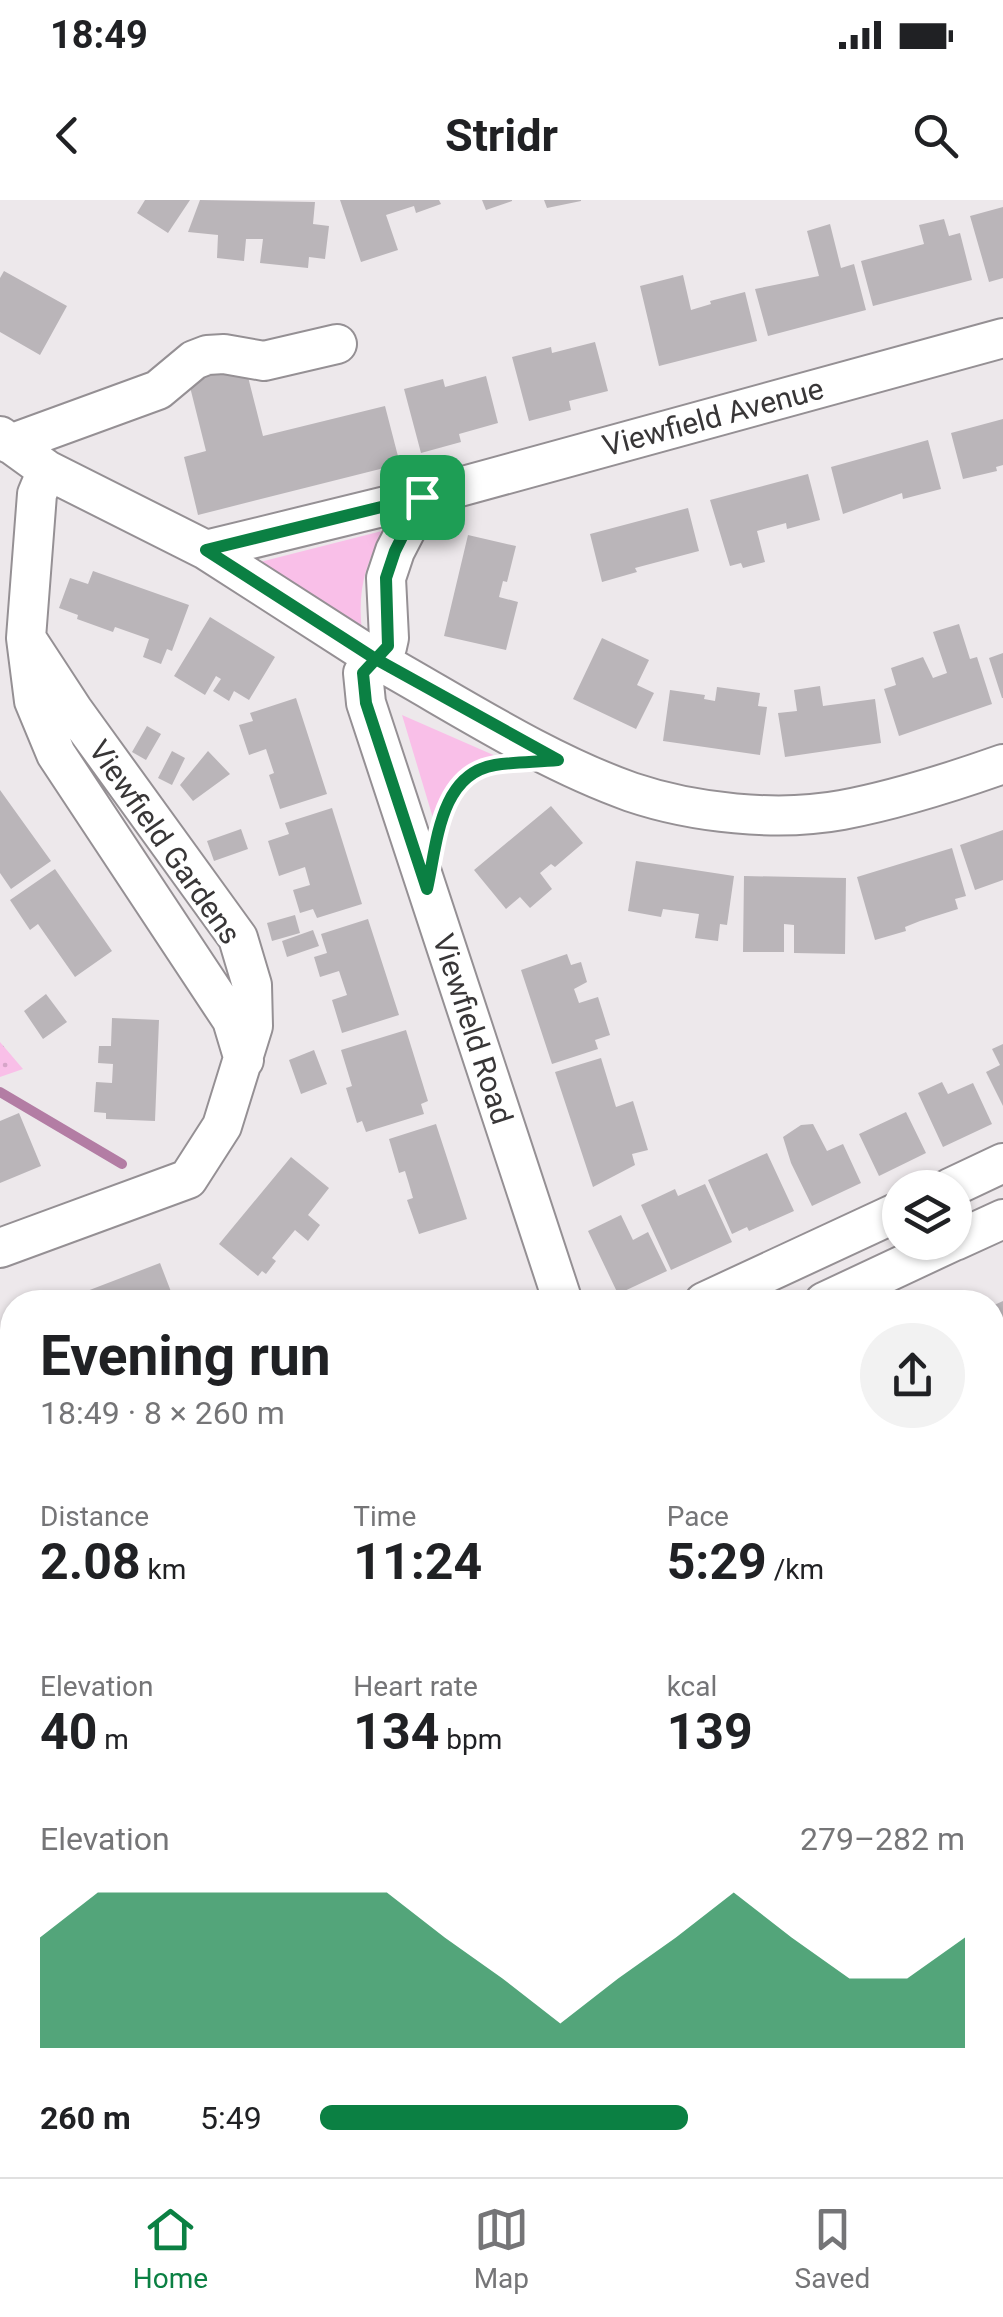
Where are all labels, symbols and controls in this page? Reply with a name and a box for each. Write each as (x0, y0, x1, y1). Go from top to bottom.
text: 18:49 (50, 13, 148, 57)
icon: back (40, 108, 95, 163)
icon: search (908, 108, 963, 163)
text: Stridr (445, 109, 558, 162)
street label: Viewfield Avenue (599, 371, 827, 463)
pin (380, 455, 465, 540)
icon: arrive (395, 470, 450, 525)
street label: Viewfield Gardens (82, 733, 248, 951)
street label: Viewfield Road (426, 929, 520, 1129)
map controls (882, 1170, 972, 1260)
button: layers (882, 1170, 972, 1260)
button: share (860, 1323, 965, 1428)
text: Evening run (40, 1324, 331, 1388)
text: 18:49 · 8 × 260 m (40, 1394, 285, 1432)
text: Distance (40, 1500, 149, 1533)
text: Time (353, 1500, 416, 1533)
text: Pace (667, 1500, 729, 1533)
text: 2.08 (40, 1533, 141, 1591)
text: 11:24 (353, 1533, 482, 1591)
text: 5:29 (667, 1533, 767, 1591)
text: km (141, 1553, 186, 1586)
text: /km (767, 1553, 824, 1586)
text: Elevation (40, 1670, 153, 1703)
text: Heart rate (353, 1670, 478, 1703)
text: kcal (667, 1670, 717, 1703)
text: 40 (40, 1703, 97, 1761)
text: 134 (353, 1703, 439, 1761)
text: 139 (667, 1703, 753, 1761)
text: m (97, 1723, 129, 1756)
text: bpm (439, 1723, 502, 1756)
text: Elevation (40, 1820, 170, 1858)
text: 279–282 m (800, 1820, 965, 1858)
text: 260 m (40, 2099, 131, 2137)
text: 5:49 (200, 2099, 262, 2137)
tab: Home (133, 2202, 208, 2295)
tab: Map (474, 2202, 529, 2295)
tab: Saved (795, 2202, 870, 2295)

